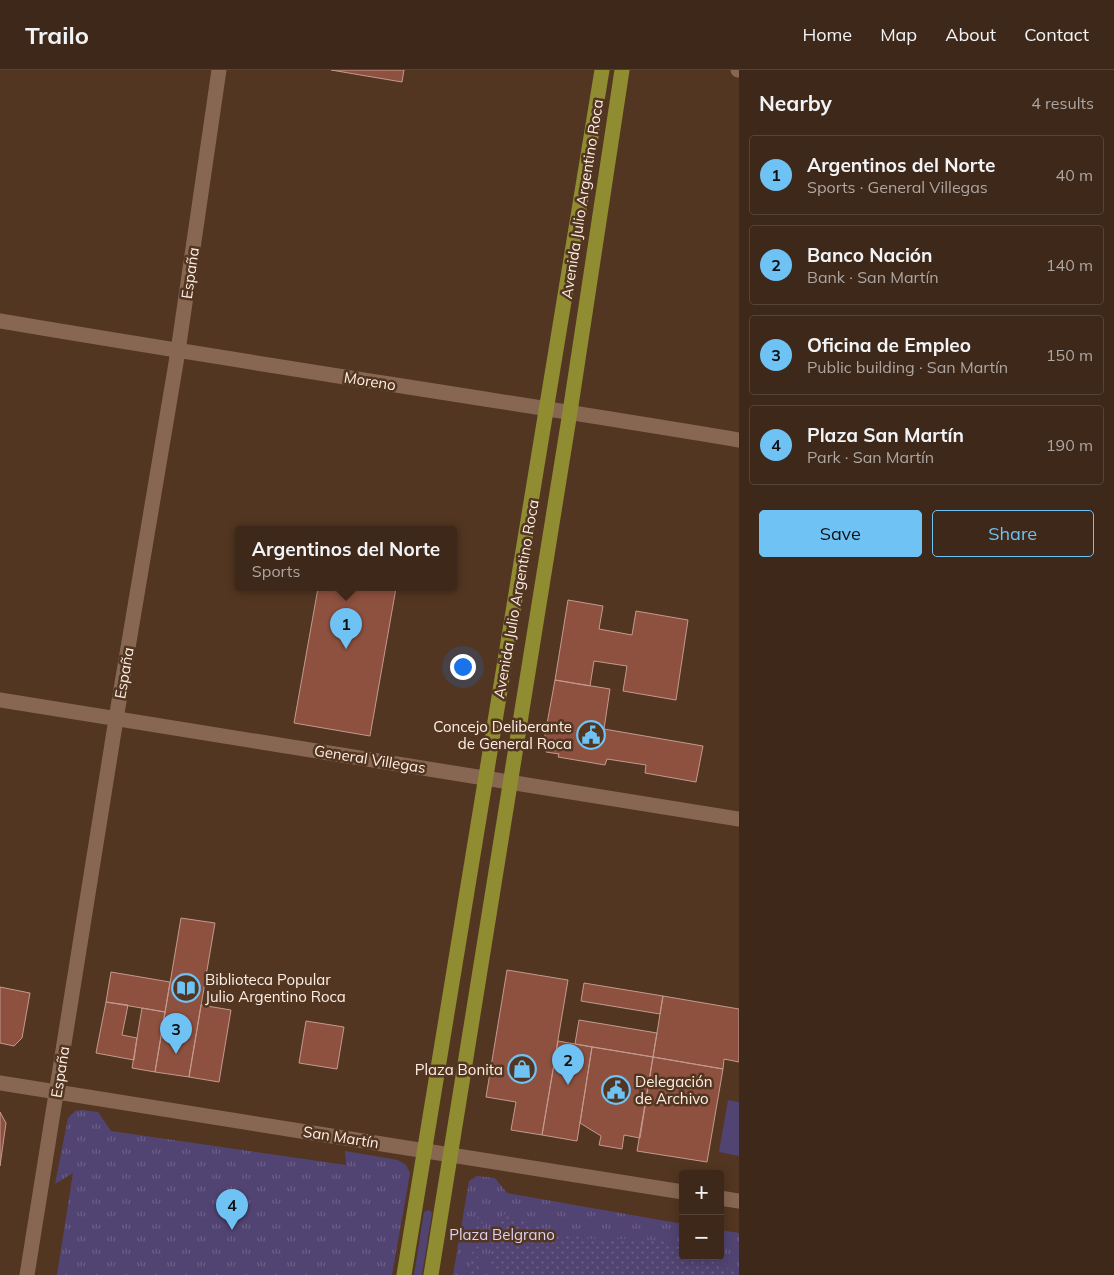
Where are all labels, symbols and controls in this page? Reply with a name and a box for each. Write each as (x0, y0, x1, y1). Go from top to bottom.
text: Trailo (25, 20, 89, 50)
text: Home (802, 23, 852, 46)
text: Map (880, 23, 917, 46)
text: About (945, 23, 996, 46)
text: Contact (1024, 23, 1089, 46)
text: Nearby (759, 90, 832, 116)
text: 4 results (1031, 93, 1094, 113)
street label: Avenida Julio Argentino Roca (557, 98, 607, 300)
text: Argentinos del Norte (807, 153, 995, 177)
text: 1 (771, 165, 781, 185)
text: 40 m (1056, 165, 1093, 185)
text: Sports · General Villegas (807, 177, 988, 197)
text: Banco Nación (807, 243, 933, 267)
street label: España (177, 246, 203, 300)
text: 2 (771, 255, 781, 275)
text: 140 m (1046, 255, 1093, 275)
text: Bank · San Martín (807, 267, 939, 287)
text: Oficina de Empleo (807, 333, 971, 357)
text: 3 (771, 345, 781, 365)
text: 150 m (1046, 345, 1093, 365)
text: Public building · San Martín (807, 357, 1008, 377)
street label: Moreno (343, 368, 397, 394)
text: Plaza San Martín (807, 423, 964, 447)
text: 4 (771, 435, 781, 455)
text: 190 m (1046, 435, 1093, 455)
text: Park · San Martín (807, 447, 934, 467)
street label: Avenida Julio Argentino Roca (489, 498, 543, 700)
button: Save (759, 510, 922, 557)
button: Share (932, 510, 1094, 557)
popup (235, 526, 457, 591)
text: Argentinos del Norte (252, 537, 440, 561)
text: Sports (252, 561, 300, 581)
pin: 1 (330, 608, 362, 649)
street label: España (110, 646, 138, 700)
your location (450, 654, 476, 680)
place label: Concejo Deliberante de General Roca (433, 717, 572, 753)
public building icon: Concejo Deliberante de General Roca (576, 720, 606, 750)
street label: General Villegas (313, 741, 427, 777)
place label: Biblioteca Popular Julio Argentino Roca (205, 970, 346, 1006)
library icon: Biblioteca Popular Julio Argentino Roca (171, 973, 201, 1003)
pin: 3 (160, 1013, 192, 1054)
pin: 2 (552, 1044, 584, 1085)
street label: España (47, 1045, 73, 1099)
shop icon: Plaza Bonita (507, 1054, 537, 1084)
place label: Plaza Bonita (415, 1060, 503, 1079)
place label: Delegación de Archivo (635, 1072, 713, 1108)
public building icon: Delegación de Archivo (601, 1075, 631, 1105)
street label: San Martín (302, 1122, 380, 1152)
map controls (679, 1170, 724, 1260)
button: + (679, 1170, 724, 1215)
pin: 4 (216, 1189, 248, 1230)
button: − (679, 1215, 724, 1260)
park label: Plaza Belgrano (449, 1225, 555, 1244)

